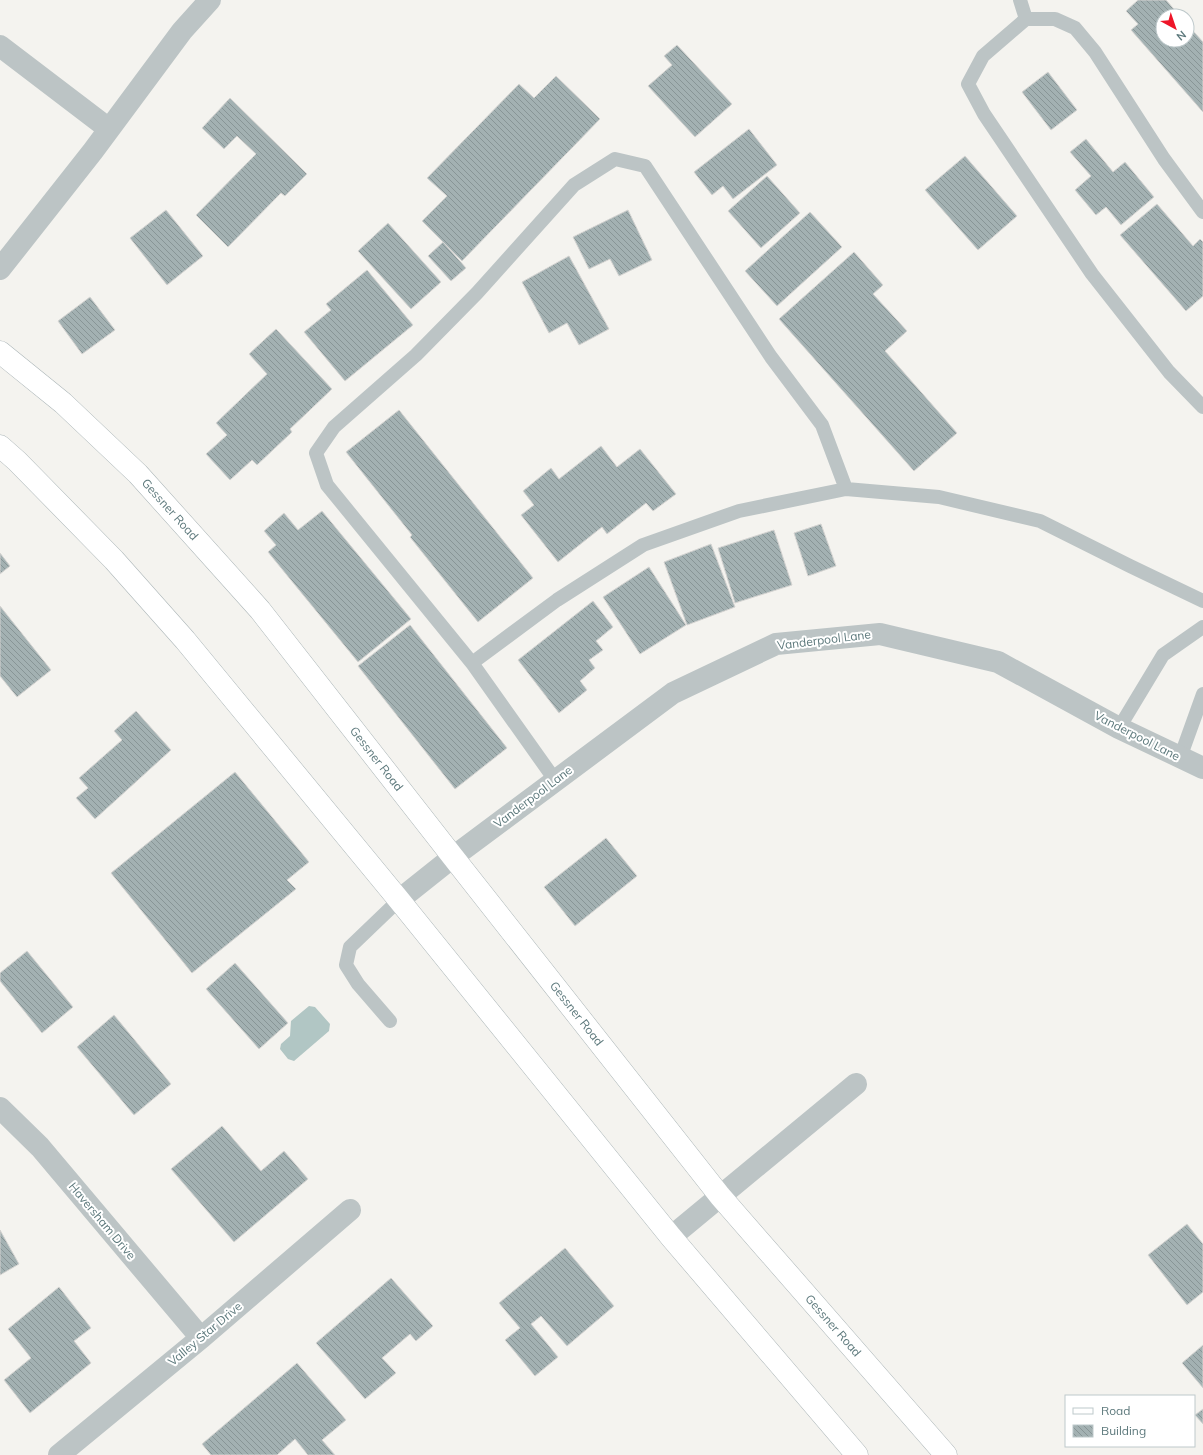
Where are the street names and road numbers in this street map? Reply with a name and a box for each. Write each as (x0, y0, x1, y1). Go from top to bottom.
street label: Gessner Road (139, 475, 202, 543)
street label: Vanderpool Lane (776, 626, 872, 653)
street label: Vanderpool Lane (1092, 707, 1183, 764)
street label: Gessner Road (347, 723, 407, 794)
street label: Vanderpool Lane (491, 762, 575, 831)
street label: Gessner Road (547, 978, 607, 1049)
street label: Haversham Drive (66, 1179, 139, 1262)
street label: Gessner Road (802, 1291, 865, 1359)
street label: Valley Star Drive (165, 1298, 245, 1369)

